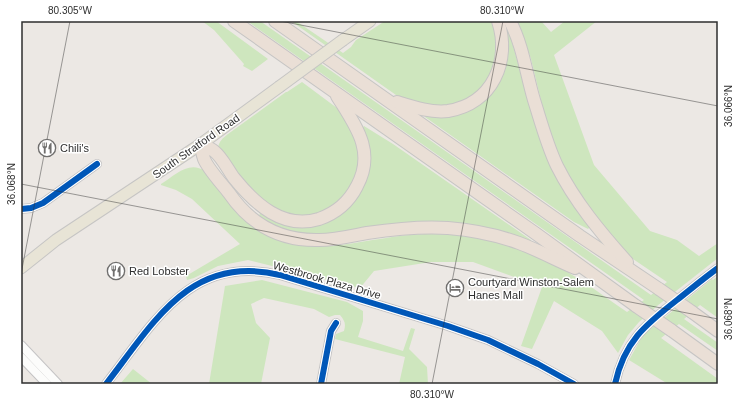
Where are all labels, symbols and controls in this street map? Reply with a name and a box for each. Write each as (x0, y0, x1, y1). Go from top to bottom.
text: 80.305°W (48, 5, 93, 16)
text: 80.310°W (480, 5, 525, 16)
text: 36.066°N (723, 85, 734, 127)
street label: South Stratford Road (150, 111, 242, 181)
restaurant icon: Chili's (37, 138, 57, 158)
place label: Chili's (60, 142, 89, 154)
text: 36.068°N (6, 163, 17, 205)
street label: Westbrook Plaza Drive (272, 259, 382, 301)
restaurant icon: Red Lobster (106, 261, 126, 281)
place label: Red Lobster (129, 265, 189, 277)
place label: Courtyard Winston-Salem Hanes Mall (468, 276, 594, 301)
hotel icon: Courtyard Winston-Salem Hanes Mall (445, 278, 465, 298)
text: 36.068°N (723, 298, 734, 340)
text: 80.310°W (410, 389, 455, 400)

